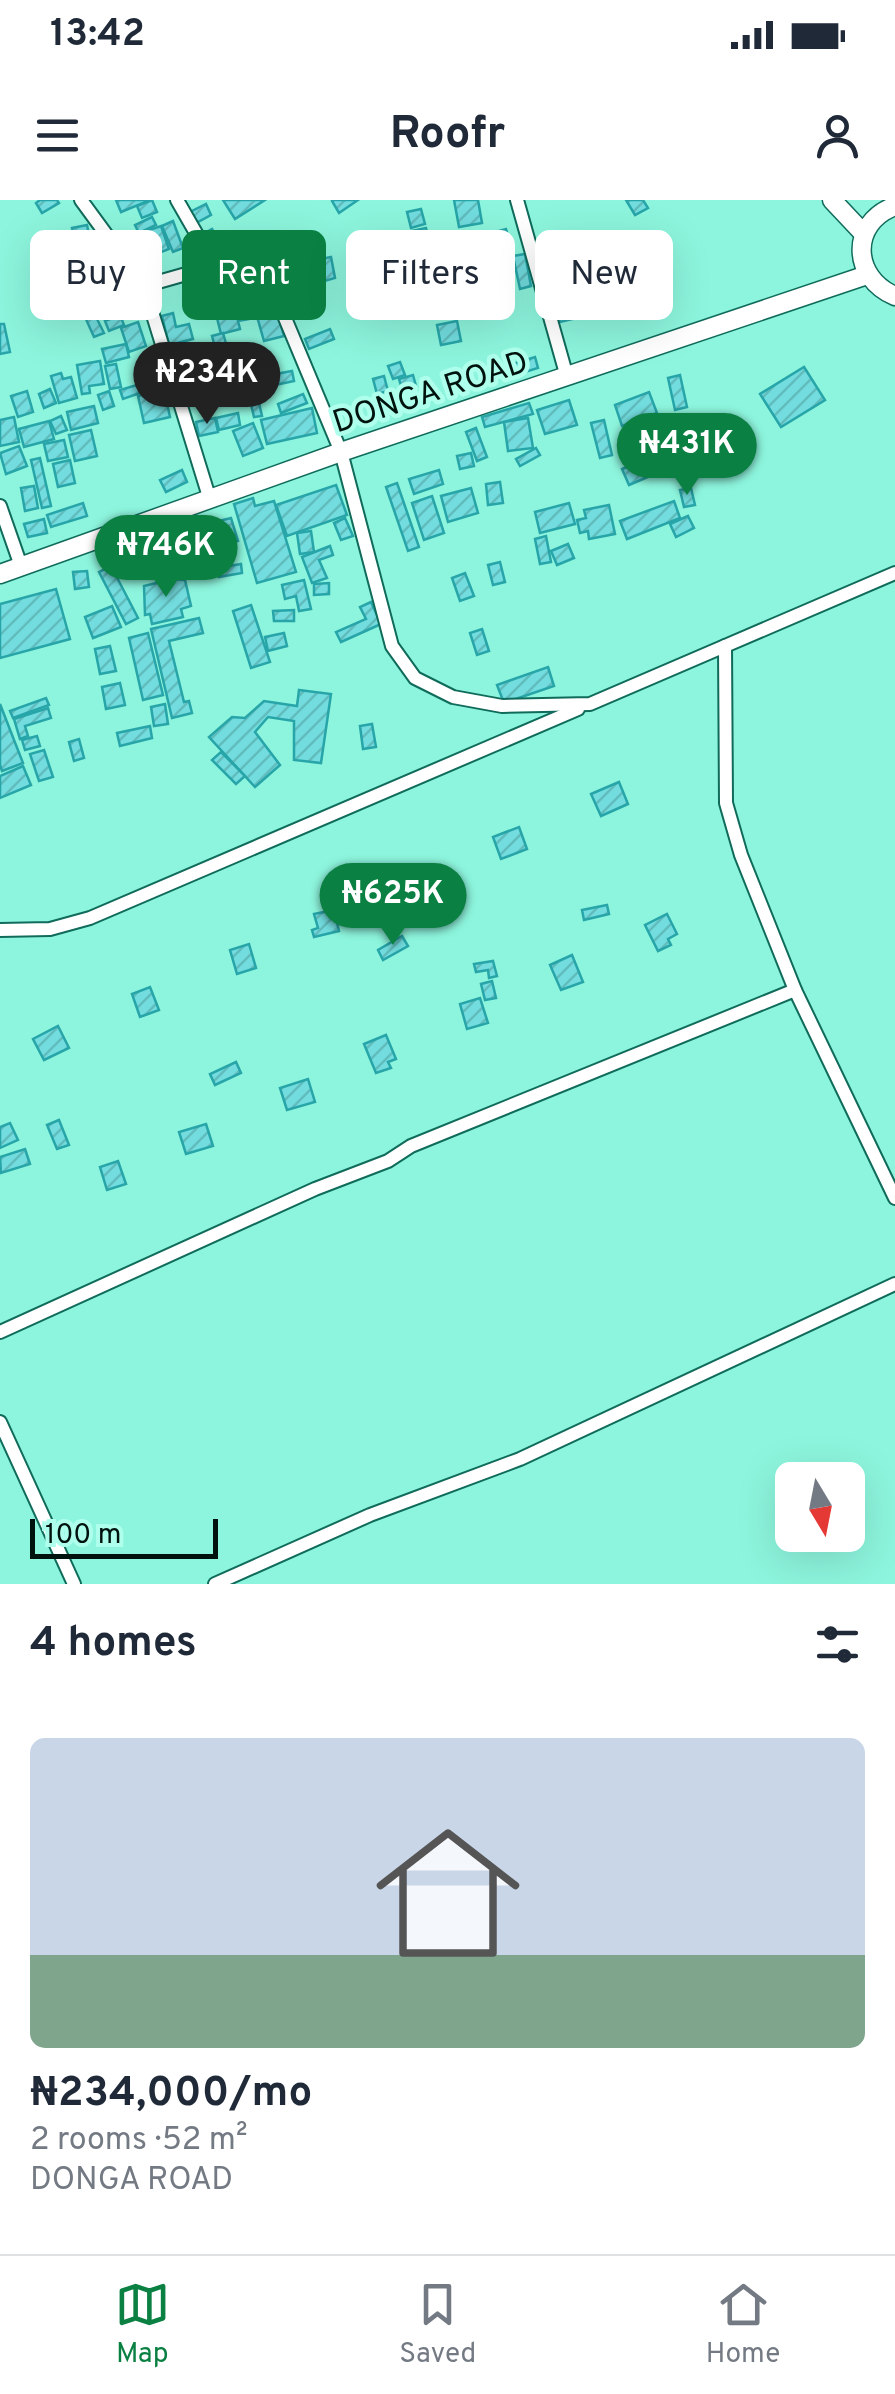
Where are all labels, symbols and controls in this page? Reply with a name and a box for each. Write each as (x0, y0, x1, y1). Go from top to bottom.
text: 13:42 (50, 11, 145, 60)
text: Roofr (390, 107, 505, 164)
icon: menu (30, 108, 85, 163)
icon: person (810, 108, 865, 163)
chip: Buy (30, 230, 162, 320)
chip: Rent (182, 230, 326, 320)
chip: Filters (346, 230, 515, 320)
chip: New (535, 230, 673, 320)
pin: ₦234K (137, 342, 277, 427)
street label: DONGA ROAD (328, 343, 534, 444)
text: ₦234K (155, 354, 259, 394)
pin: ₦431K (617, 413, 757, 498)
text: ₦431K (639, 425, 735, 465)
pin: ₦746K (96, 515, 236, 600)
text: ₦746K (117, 527, 215, 567)
pin: ₦625K (323, 863, 463, 948)
text: ₦625K (342, 875, 444, 915)
north arrow (775, 1462, 865, 1552)
map controls (775, 1462, 865, 1552)
scale bar (30, 1514, 218, 1558)
text: 100 m (45, 1518, 121, 1554)
icon: filters (810, 1617, 865, 1672)
text: 4 homes (30, 1618, 197, 1671)
icon: home (358, 1803, 538, 1983)
text: ₦234,000/mo (30, 2068, 312, 2121)
text: 2 rooms · 52 m² (30, 2121, 247, 2161)
text: DONGA ROAD (30, 2161, 233, 2201)
tab: Map (115, 2277, 170, 2373)
tab: Saved (399, 2277, 476, 2373)
tab: Home (706, 2277, 780, 2373)

